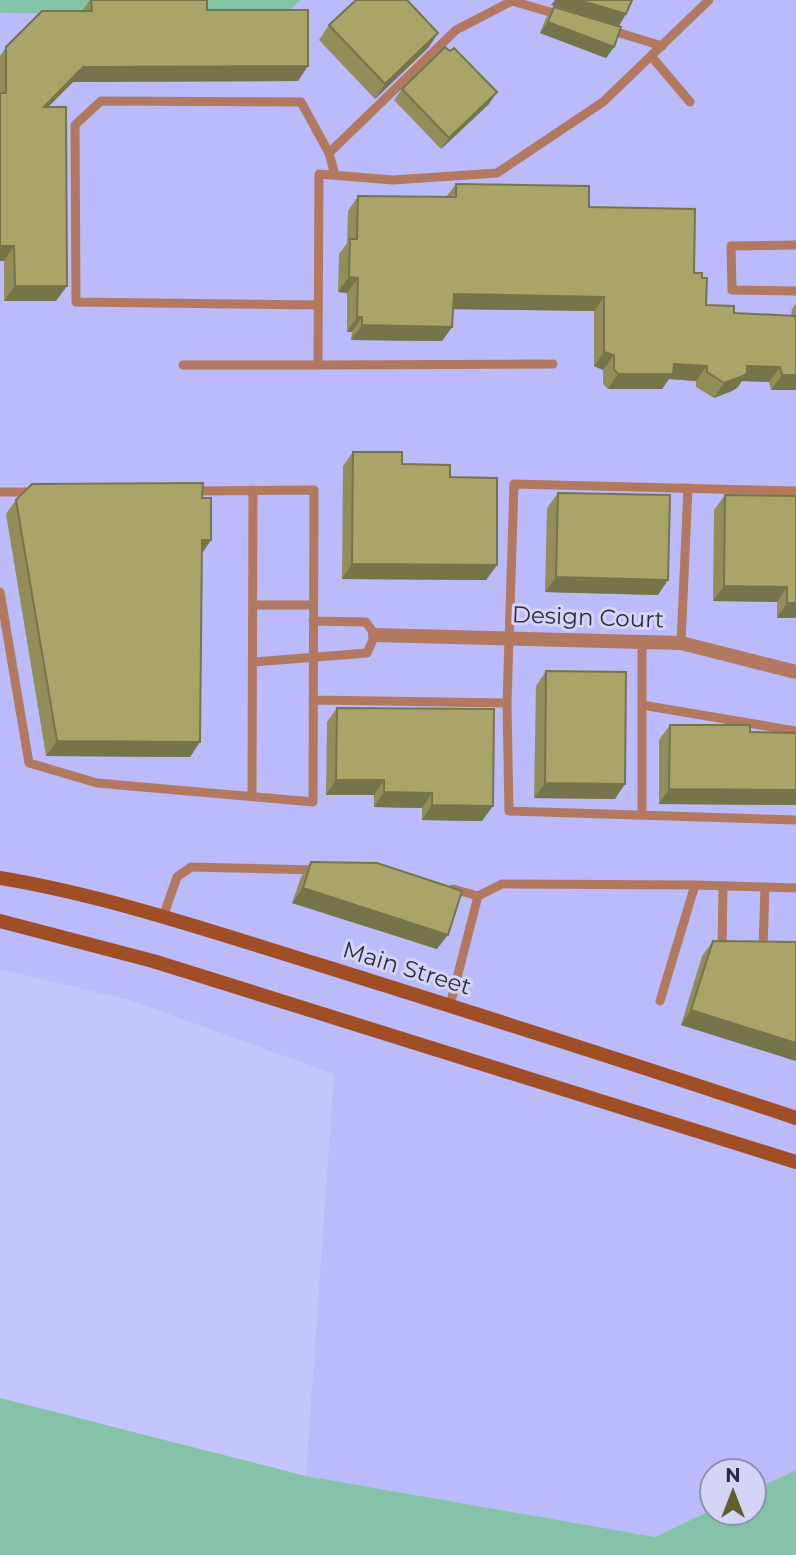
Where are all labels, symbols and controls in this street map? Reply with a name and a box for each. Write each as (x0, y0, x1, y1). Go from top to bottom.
street label: Design Court (511, 600, 665, 634)
street label: Main Street (339, 935, 475, 1001)
north arrow (698, 1457, 768, 1527)
text: N (725, 1464, 741, 1487)

